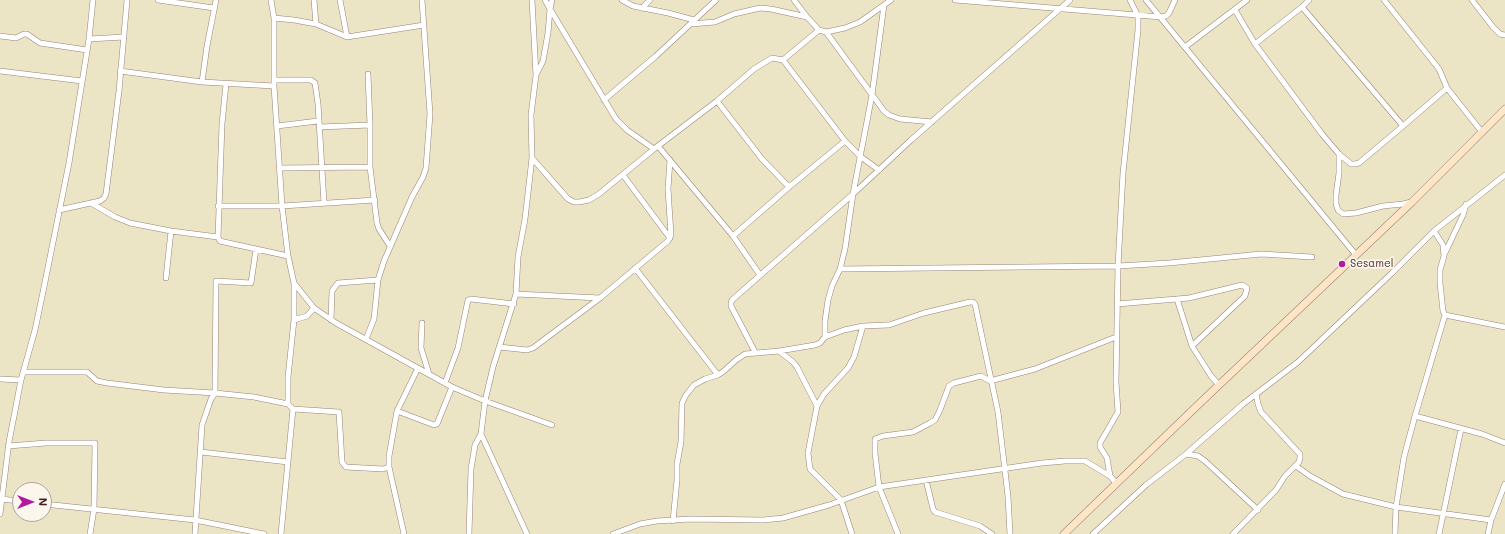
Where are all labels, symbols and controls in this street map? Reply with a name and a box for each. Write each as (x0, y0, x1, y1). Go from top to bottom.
place label: Sesamel (1350, 257, 1394, 271)
marker: Sesamel (1337, 259, 1347, 269)
north arrow (12, 482, 52, 522)
text: N (36, 498, 51, 506)

